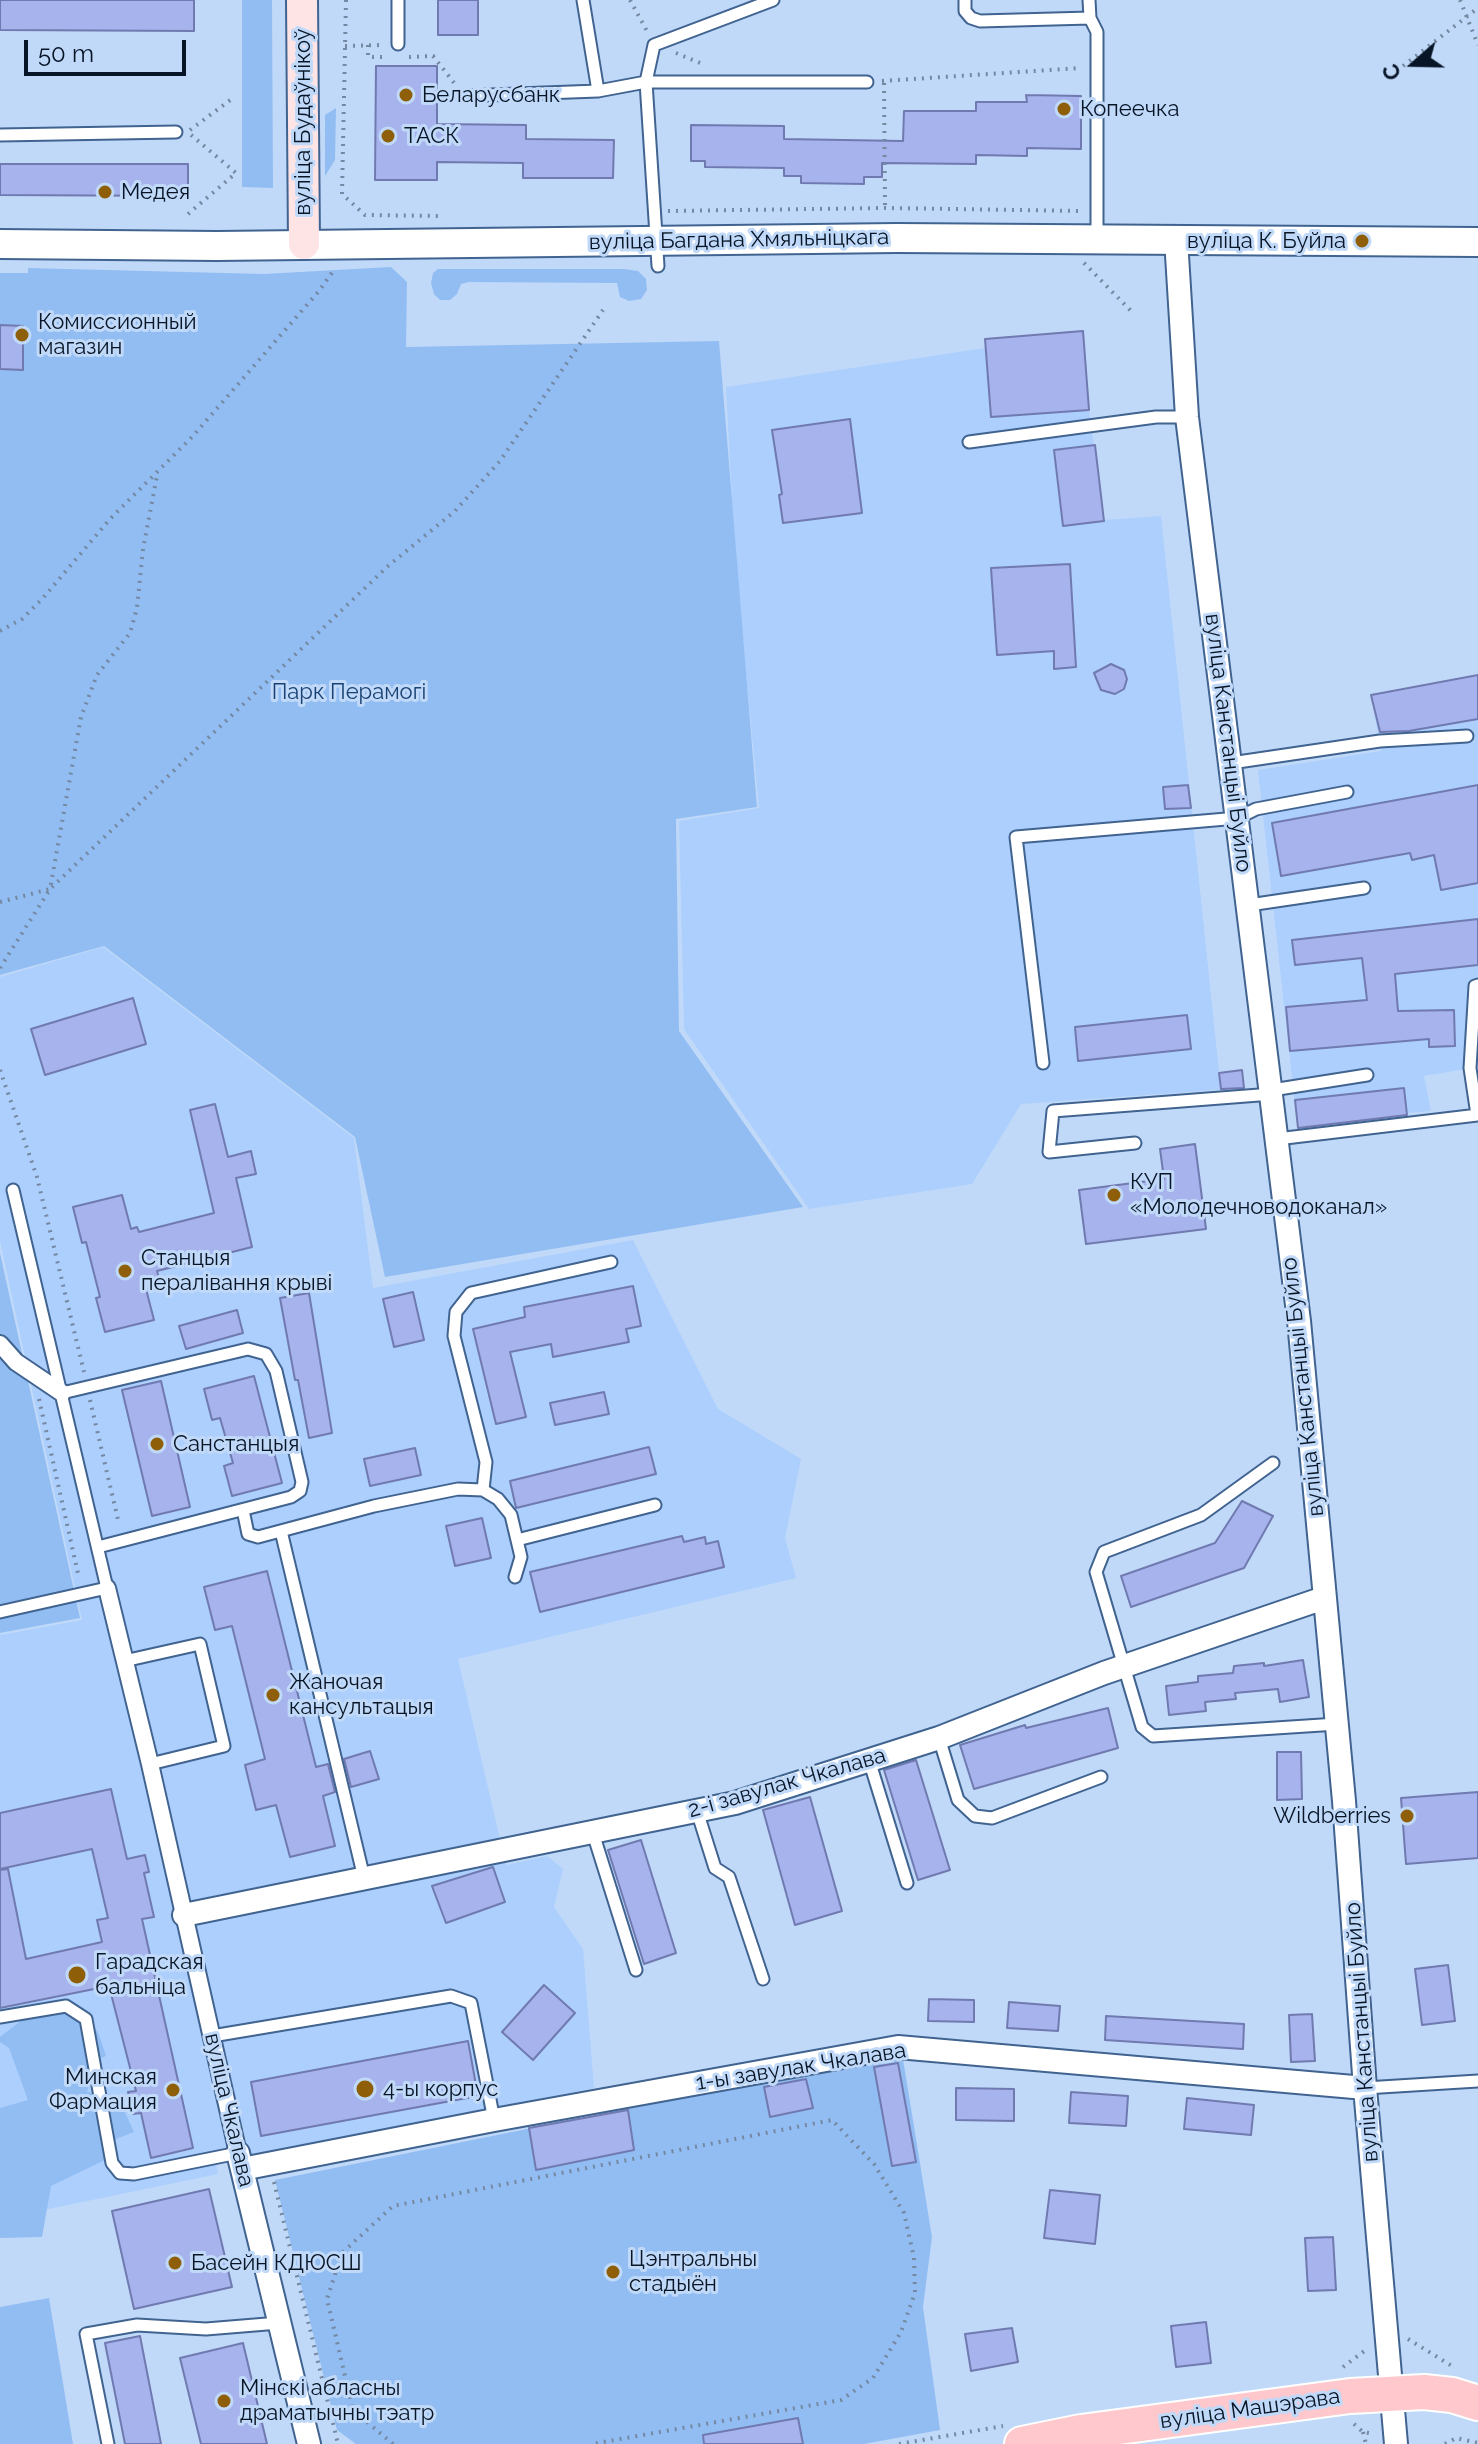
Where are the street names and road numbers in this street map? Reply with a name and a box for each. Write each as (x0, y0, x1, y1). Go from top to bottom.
street label: вуліца Будаўнікоў (290, 28, 316, 216)
street label: вуліца Багдана Хмяльніцкага (589, 224, 889, 256)
street label: вуліца Канстанцыі Буйло (1199, 612, 1257, 874)
street label: вуліца Канстанцыі Буйло (1276, 1256, 1330, 1518)
street label: 2-і завулак Чкалава (685, 1742, 889, 1824)
street label: вуліца Канстанцыі Буйло (1340, 1901, 1384, 2163)
street label: вуліца Чкалава (198, 2030, 260, 2190)
street label: 1-ы завулак Чкалава (694, 2037, 908, 2097)
street label: вуліца Машэрава (1158, 2383, 1342, 2435)

